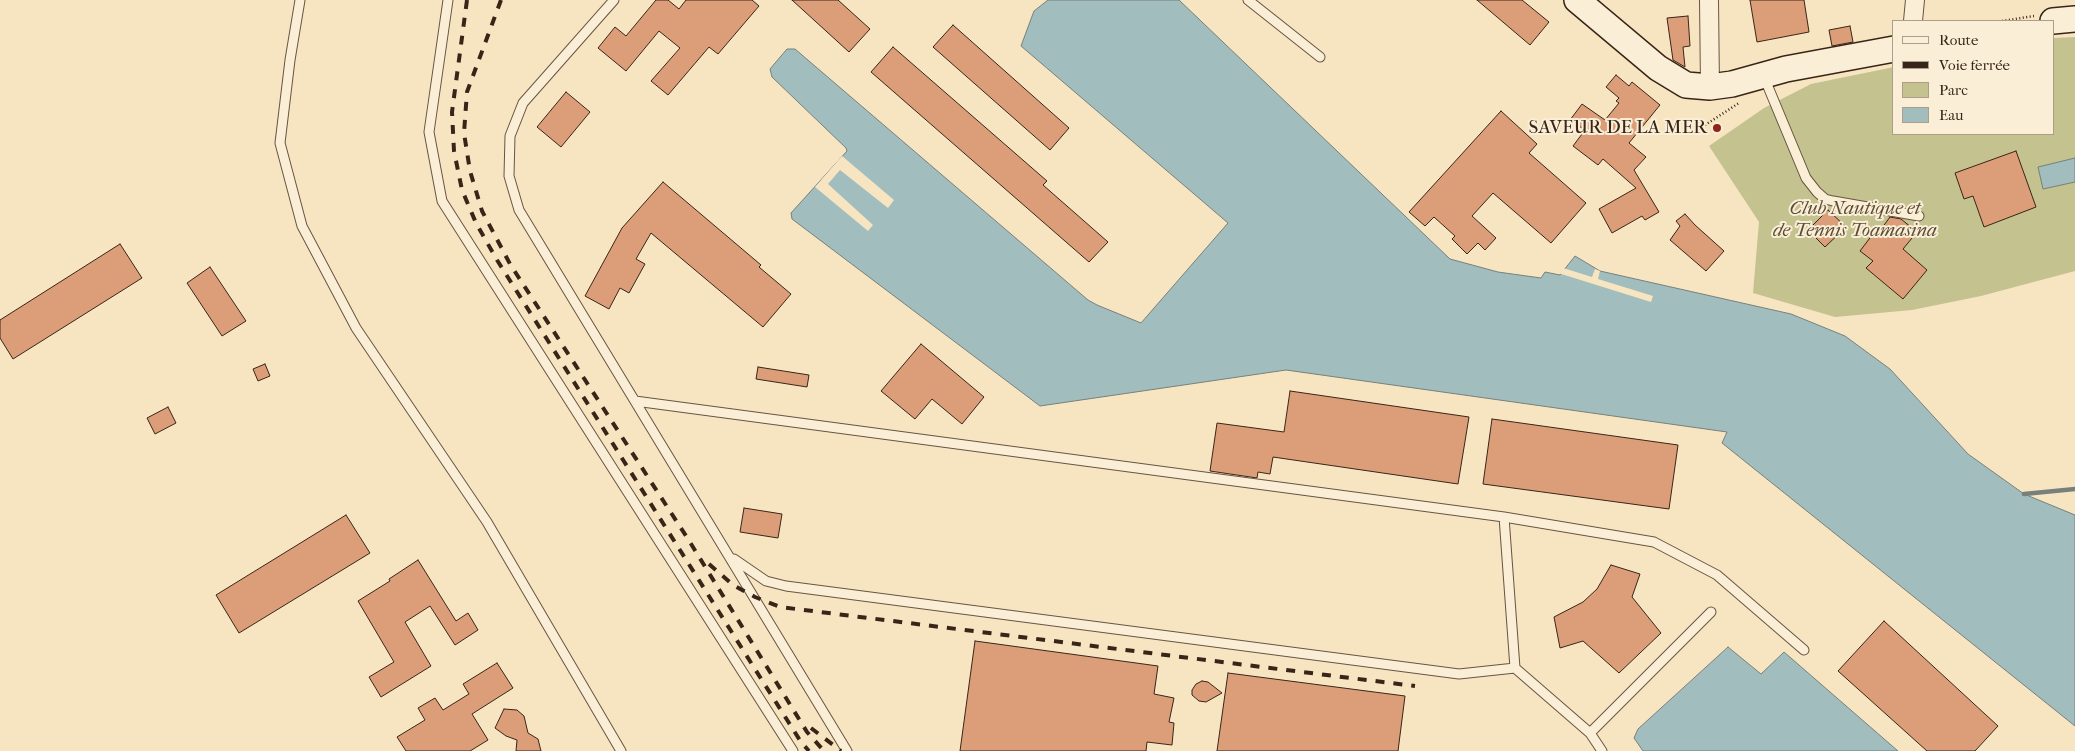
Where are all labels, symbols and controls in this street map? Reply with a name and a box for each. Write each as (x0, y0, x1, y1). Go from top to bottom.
legend (1892, 20, 2055, 135)
text: Route (1939, 31, 1978, 49)
text: Voie ferrée (1939, 56, 2010, 74)
text: Parc (1939, 81, 1968, 99)
text: Eau (1939, 106, 1964, 124)
place label: SAVEUR DE LA MER (1529, 117, 1707, 139)
marker: SAVEUR DE LA MER (1711, 122, 1723, 134)
park label: Club Nautique et de Tennis Toamasina (1773, 198, 1937, 242)

